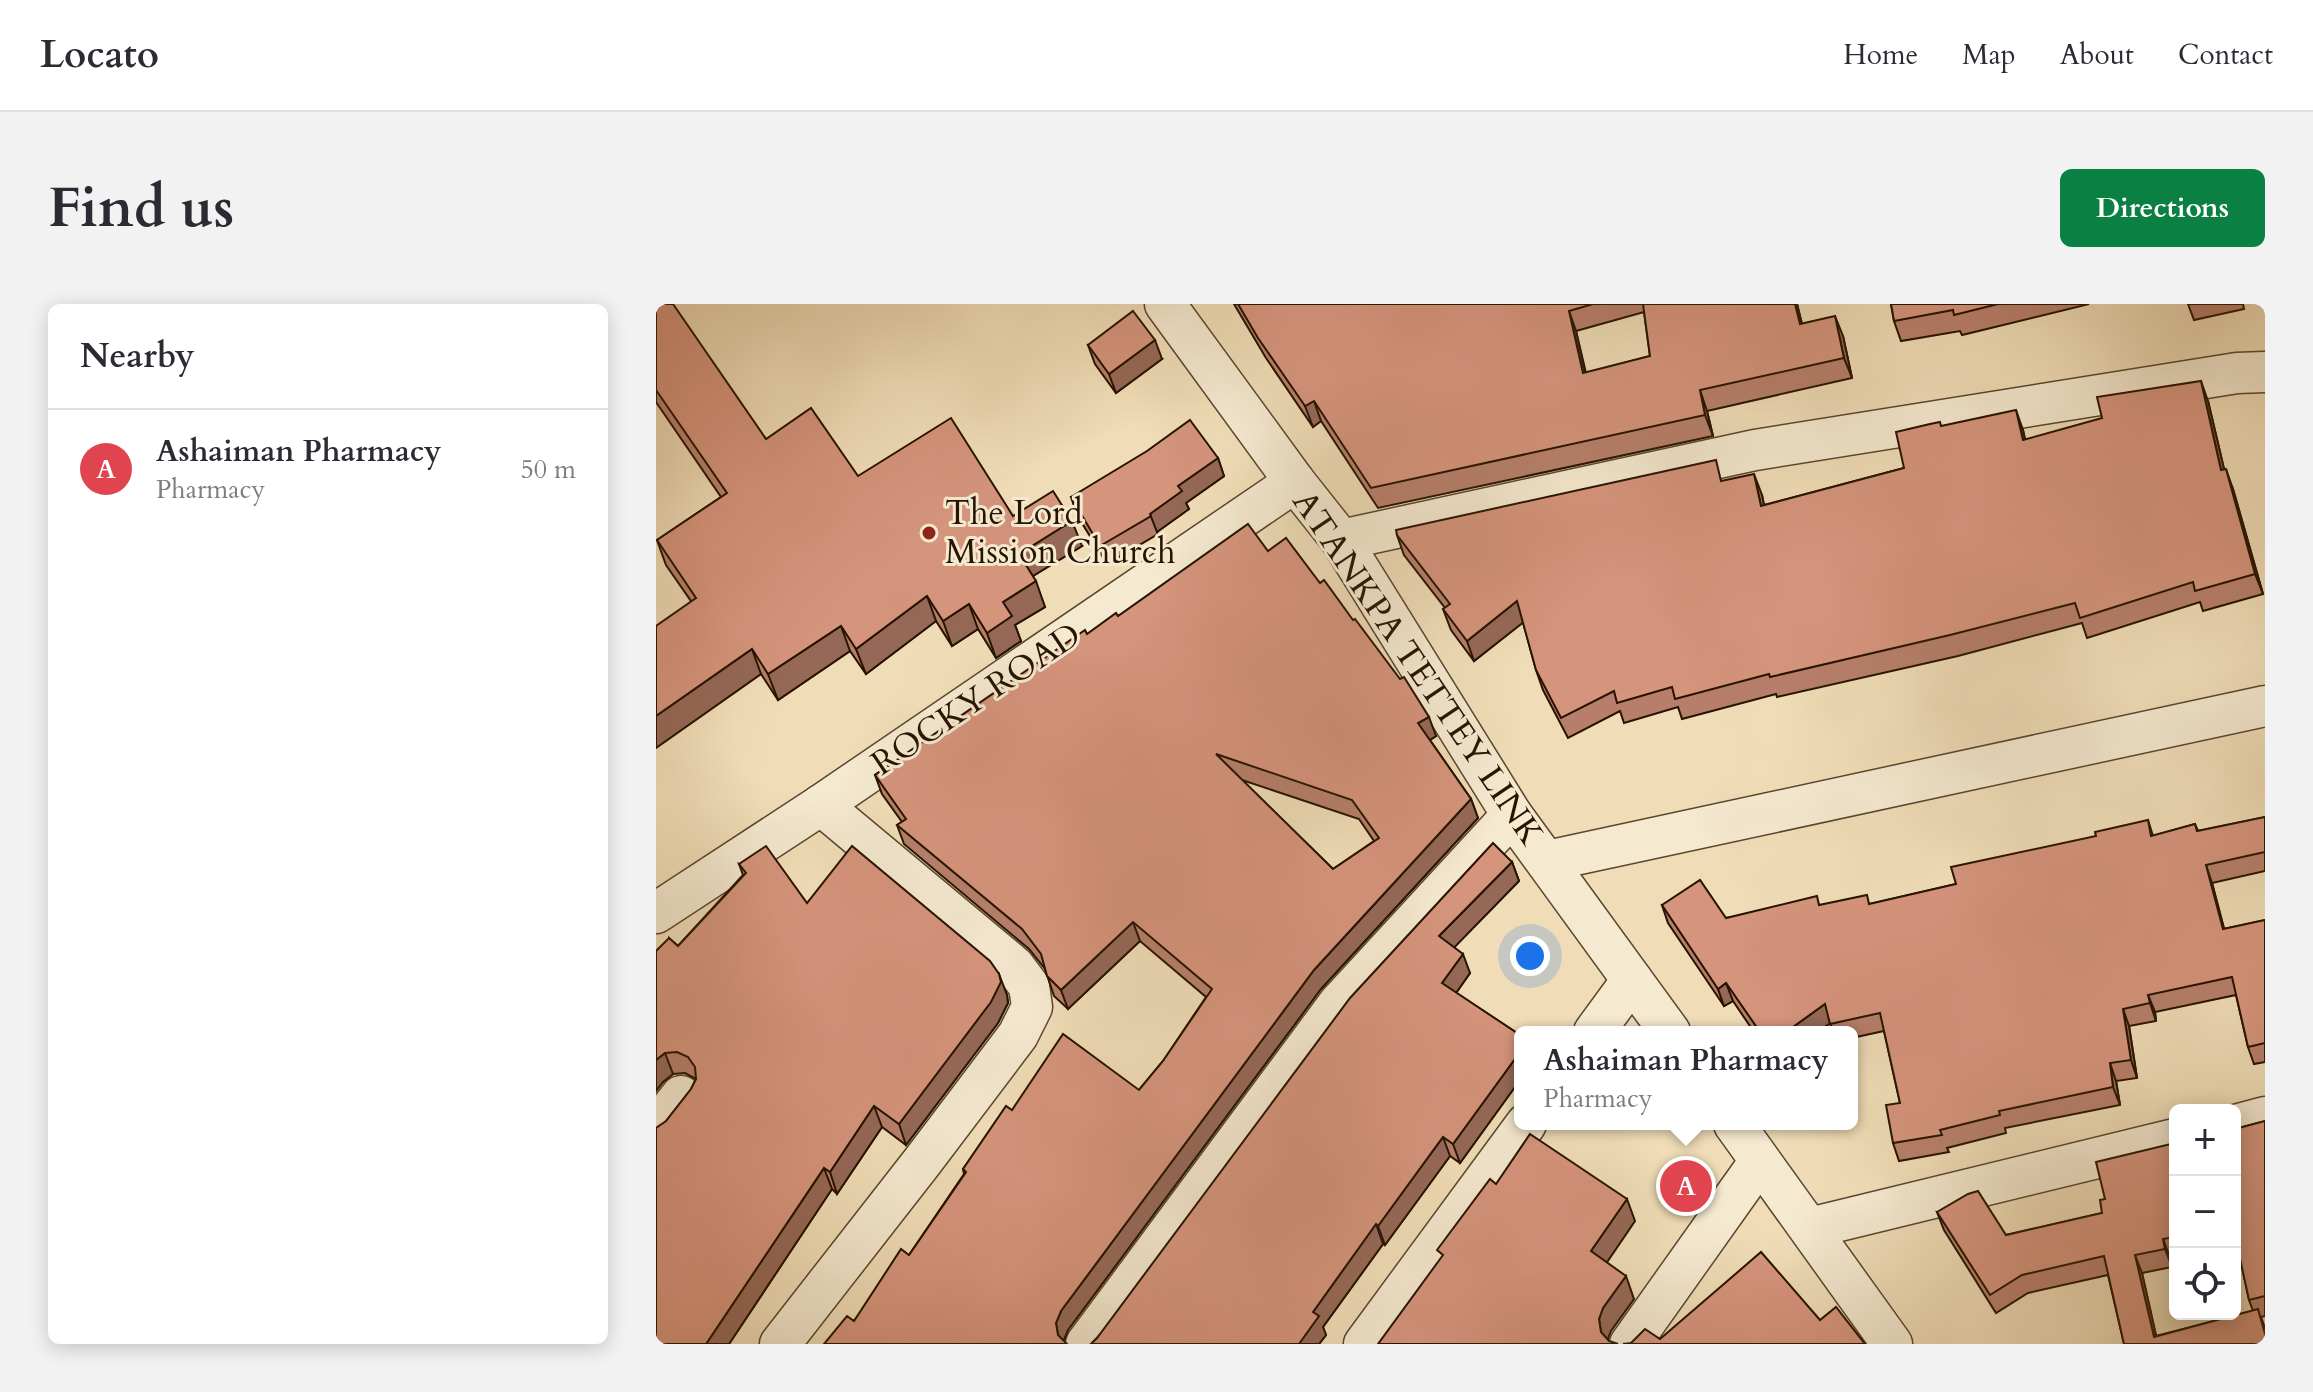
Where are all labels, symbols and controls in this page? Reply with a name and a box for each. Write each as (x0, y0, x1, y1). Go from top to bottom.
text: Locato (40, 29, 159, 81)
text: Home (1843, 36, 1918, 74)
text: Map (1962, 36, 2016, 74)
text: About (2060, 36, 2134, 74)
text: Contact (2178, 36, 2273, 74)
button: Directions (2060, 169, 2265, 247)
text: Find us (48, 171, 234, 246)
text: Nearby (80, 333, 195, 379)
text: Ashaiman Pharmacy (156, 431, 441, 472)
text: A (96, 452, 116, 487)
text: 50 m (520, 452, 576, 487)
text: Pharmacy (156, 472, 265, 507)
street label: ATANKPA TETTEY LINK (1282, 482, 1555, 855)
place label: The Lord Mission Church (945, 490, 1176, 575)
marker: The Lord Mission Church (920, 524, 938, 542)
street label: ROCKY ROAD (862, 612, 1090, 786)
your location (1510, 936, 1550, 976)
popup (1514, 1026, 1858, 1130)
text: Ashaiman Pharmacy (1543, 1040, 1829, 1081)
text: Pharmacy (1543, 1081, 1652, 1116)
map controls (2169, 1104, 2241, 1320)
button: + (2169, 1104, 2241, 1176)
pin: A (1660, 1156, 1712, 1216)
button: − (2169, 1176, 2241, 1248)
button: locate (2169, 1248, 2241, 1320)

